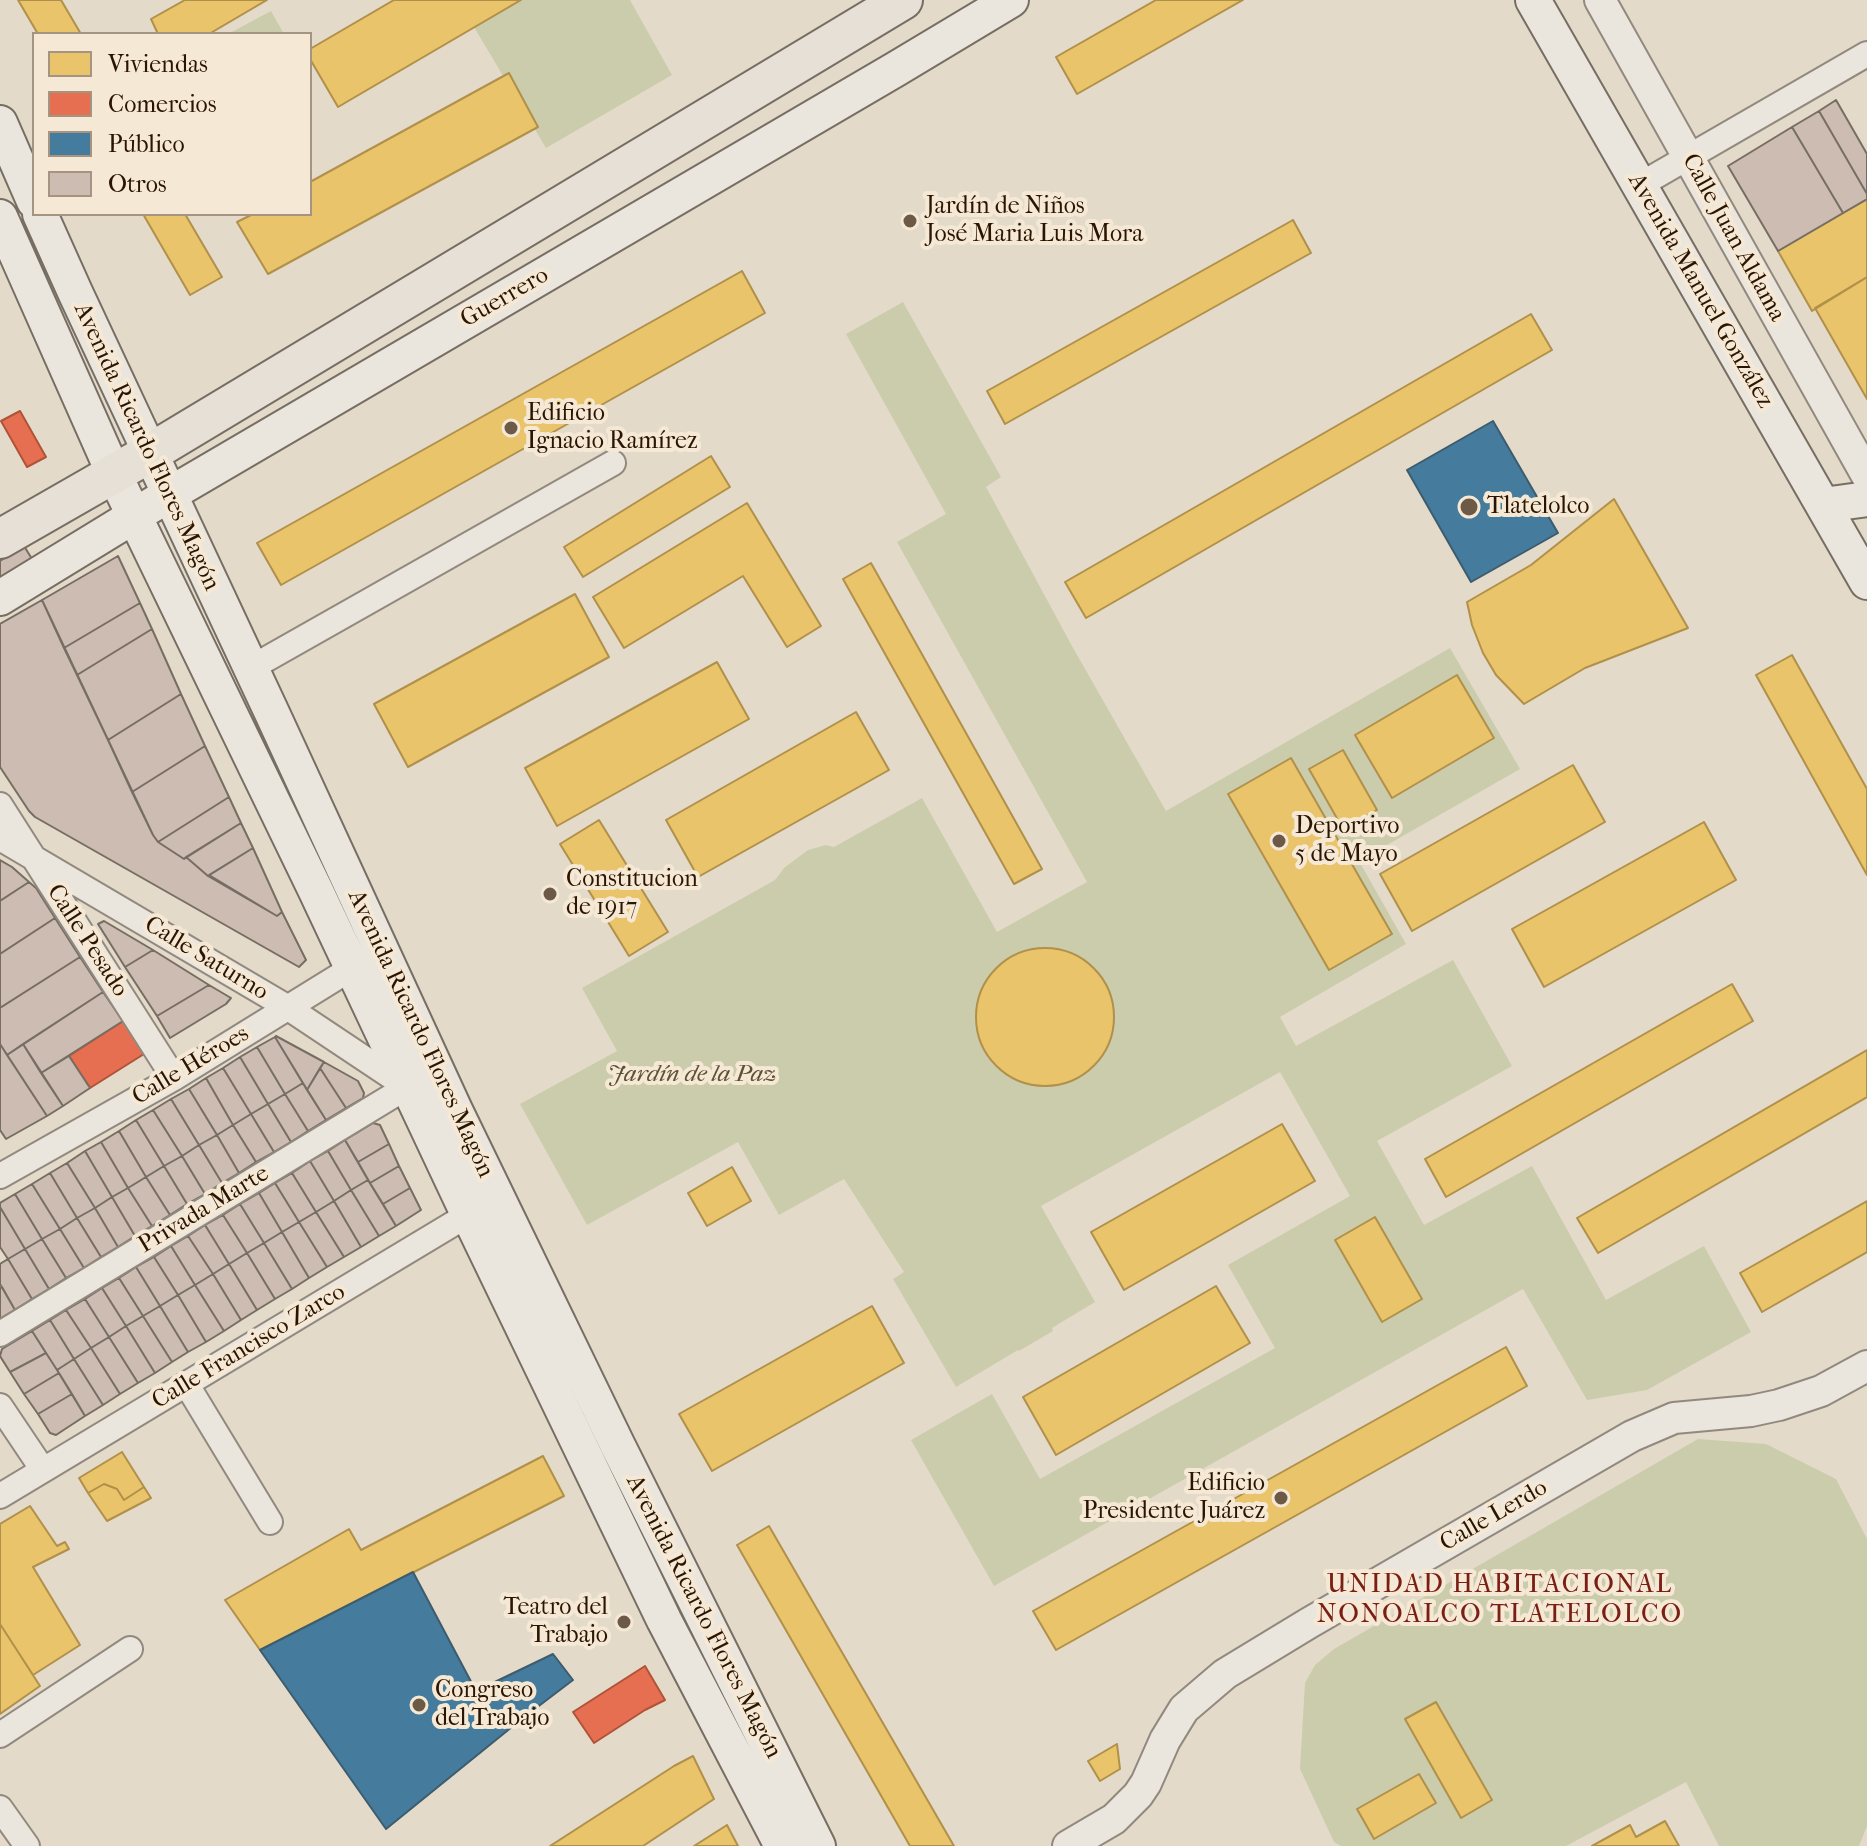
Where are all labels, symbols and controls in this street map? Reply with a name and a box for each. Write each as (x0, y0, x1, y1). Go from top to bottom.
legend (32, 32, 312, 216)
text: Viviendas (108, 50, 208, 78)
text: Comercios (108, 90, 217, 118)
text: Público (108, 130, 185, 158)
street label: Calle Juan Aldama (1675, 149, 1791, 327)
street label: Avenida Manuel González (1621, 169, 1779, 413)
text: Otros (108, 170, 167, 198)
place label: Jardín de Niños José Maria Luis Mora (926, 193, 1143, 249)
marker: Jardín de Niños José Maria Luis Mora (901, 212, 919, 230)
street label: Guerrero (456, 261, 554, 335)
street label: Avenida Ricardo Flores Magón (67, 299, 225, 595)
place label: Edificio Ignacio Ramírez (527, 400, 697, 456)
marker: Edificio Ignacio Ramírez (502, 419, 520, 437)
place label: Tlatelolco (1487, 493, 1589, 521)
marker: Tlatelolco (1458, 496, 1480, 518)
place label: Deportivo 5 de Mayo (1295, 813, 1399, 869)
marker: Deportivo 5 de Mayo (1270, 832, 1288, 850)
place label: Constitucion de 1917 (566, 866, 698, 922)
street label: Calle Pesado (40, 879, 134, 1003)
marker: Constitucion de 1917 (541, 885, 559, 903)
street label: Avenida Ricardo Flores Magón (341, 886, 499, 1182)
street label: Calle Saturno (139, 911, 273, 1007)
street label: Calle Héroes (127, 1020, 255, 1112)
park label: Jardín de la Paz (608, 1061, 776, 1089)
street label: Privada Marte (133, 1160, 275, 1260)
street label: Calle Francisco Zarco (147, 1278, 351, 1416)
place label: Edificio Presidente Juárez (1083, 1470, 1265, 1526)
street label: Avenida Ricardo Flores Magón (619, 1471, 787, 1763)
street label: Calle Lerdo (1435, 1474, 1553, 1558)
marker: Edificio Presidente Juárez (1272, 1489, 1290, 1507)
district label: UNIDAD HABITACIONAL NONOALCO TLATELOLCO (1317, 1570, 1683, 1632)
place label: Teatro del Trabajo (503, 1594, 608, 1650)
marker: Teatro del Trabajo (615, 1613, 633, 1631)
place label: Congreso del Trabajo (435, 1677, 549, 1733)
marker: Congreso del Trabajo (410, 1696, 428, 1714)

